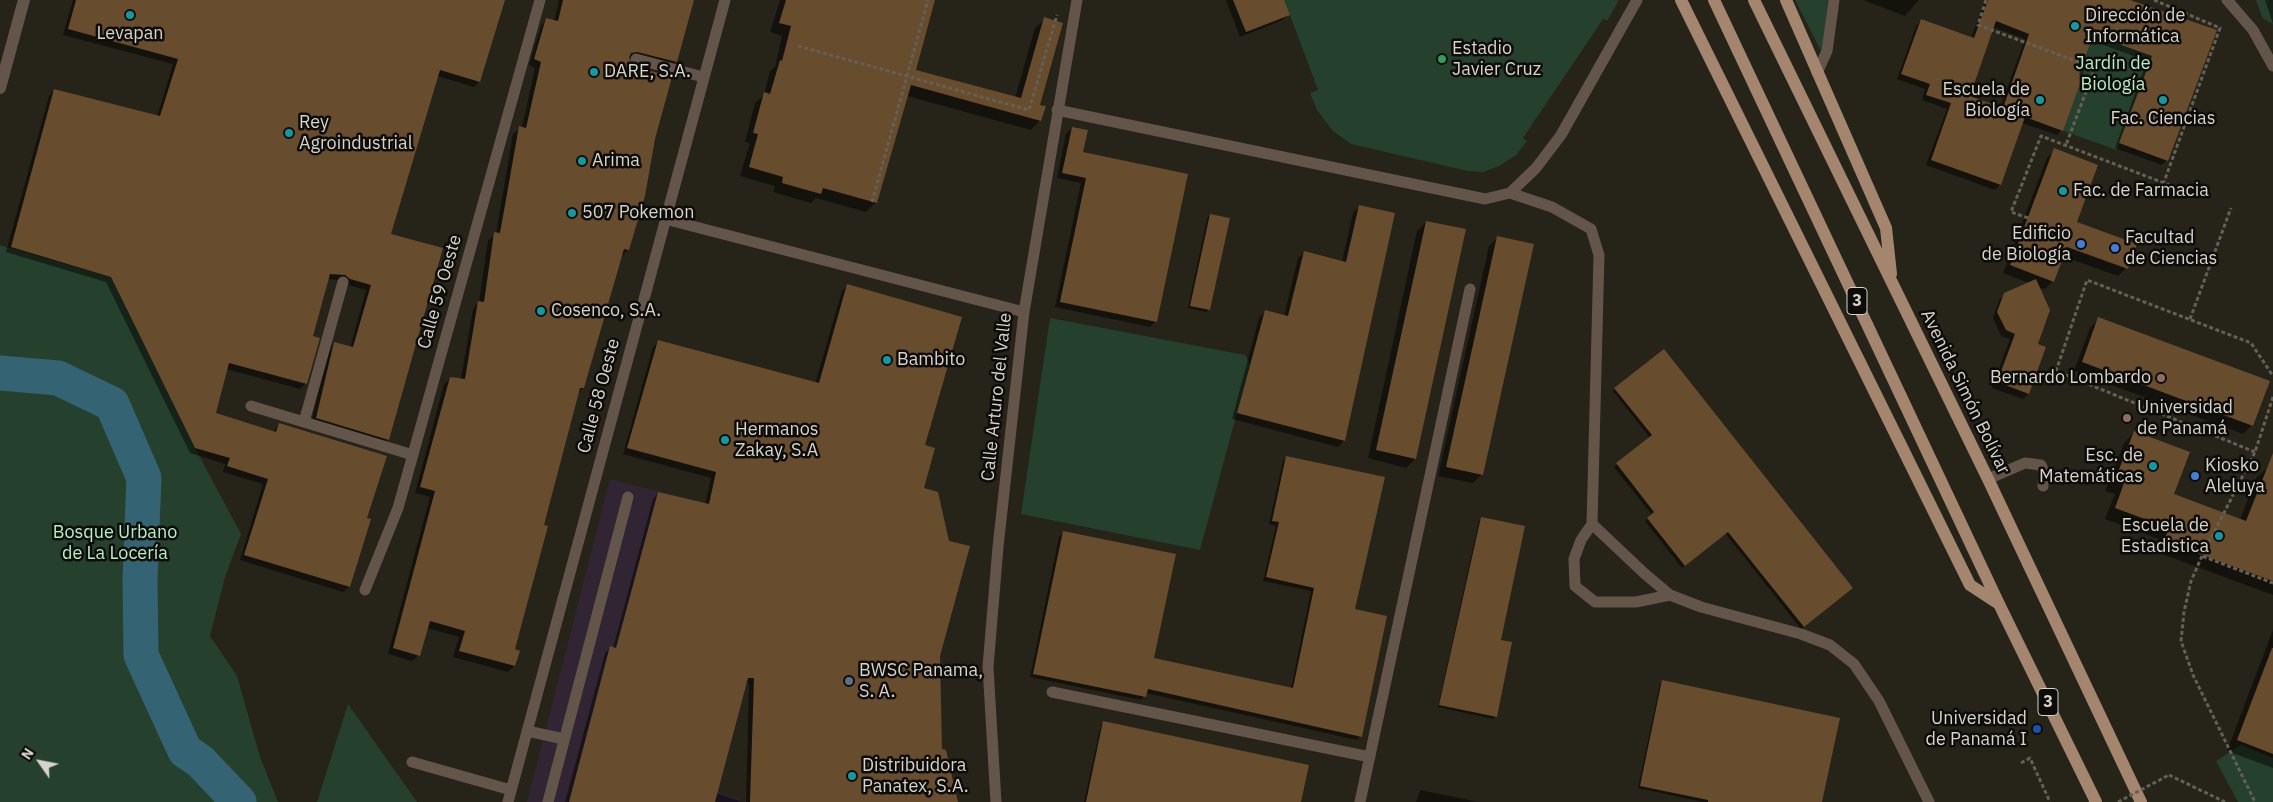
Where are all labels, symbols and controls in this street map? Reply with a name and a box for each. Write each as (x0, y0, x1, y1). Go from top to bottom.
place label: Dirección de Informática (2085, 5, 2185, 48)
marker: Levapan (124, 9, 136, 21)
marker: Dirección de Informática (2069, 20, 2081, 32)
place label: Levapan (96, 23, 164, 45)
place label: Estadio Javier Cruz (1452, 38, 1541, 80)
marker: Estadio Javier Cruz (1436, 53, 1448, 65)
park label: Jardín de Biología (2075, 53, 2151, 96)
place label: DARE, S.A. (604, 61, 691, 83)
marker: DARE, S.A. (588, 66, 600, 78)
place label: Escuela de Biología (1943, 79, 2030, 122)
marker: Escuela de Biología (2034, 94, 2046, 106)
marker: Fac. Ciencias (2157, 94, 2169, 106)
place label: Fac. Ciencias (2111, 108, 2215, 130)
place label: Rey Agroindustrial (299, 112, 413, 154)
marker: Rey Agroindustrial (283, 127, 295, 139)
place label: Arima (592, 150, 640, 172)
marker: Arima (576, 155, 588, 167)
place label: Fac. de Farmacia (2073, 180, 2209, 202)
marker: Fac. de Farmacia (2057, 185, 2069, 197)
place label: 507 Pokemon (582, 202, 694, 224)
marker: 507 Pokemon (566, 207, 578, 219)
place label: Edificio de Biología (1982, 223, 2071, 266)
place label: Facultad de Ciencias (2125, 227, 2217, 270)
street label: Calle 59 Oeste (413, 232, 467, 352)
marker: Edificio de Biología (2075, 238, 2087, 250)
marker: Facultad de Ciencias (2109, 242, 2121, 254)
road number: 3 (1847, 288, 1867, 314)
place label: Cosenco, S.A. (551, 300, 661, 322)
marker: Cosenco, S.A. (535, 305, 547, 317)
street label: Avenida Simón Bolívar (1916, 306, 2014, 478)
street label: Calle Arturo del Valle (977, 312, 1017, 482)
street label: Calle 58 Oeste (573, 336, 625, 456)
place label: Bambito (897, 349, 965, 371)
marker: Bambito (881, 354, 893, 366)
place label: Bernardo Lombardo (1990, 367, 2151, 389)
marker: Bernardo Lombardo (2155, 372, 2167, 384)
place label: Universidad de Panamá (2137, 397, 2233, 439)
marker: Universidad de Panamá (2121, 412, 2133, 424)
place label: Hermanos Zakay, S.A (735, 419, 819, 462)
marker: Hermanos Zakay, S.A (719, 434, 731, 446)
place label: Esc. de Matemáticas (2039, 445, 2143, 488)
place label: Kiosko Aleluya (2205, 455, 2265, 498)
marker: Esc. de Matemáticas (2147, 460, 2159, 472)
marker: Kiosko Aleluya (2189, 470, 2201, 482)
place label: Escuela de Estadistica (2121, 515, 2209, 558)
park label: Bosque Urbano de La Locería (53, 522, 177, 564)
marker: Escuela de Estadistica (2213, 530, 2225, 542)
place label: BWSC Panama, S. A. (859, 660, 983, 702)
marker: BWSC Panama, S. A. (843, 675, 855, 687)
road number: 3 (2038, 689, 2058, 716)
place label: Universidad de Panamá I (1925, 708, 2027, 751)
marker: Universidad de Panamá I (2031, 723, 2043, 735)
north arrow (15, 737, 65, 787)
text: N (17, 745, 38, 763)
place label: Distribuidora Panatex, S.A. (862, 755, 969, 798)
marker: Distribuidora Panatex, S.A. (846, 770, 858, 782)

